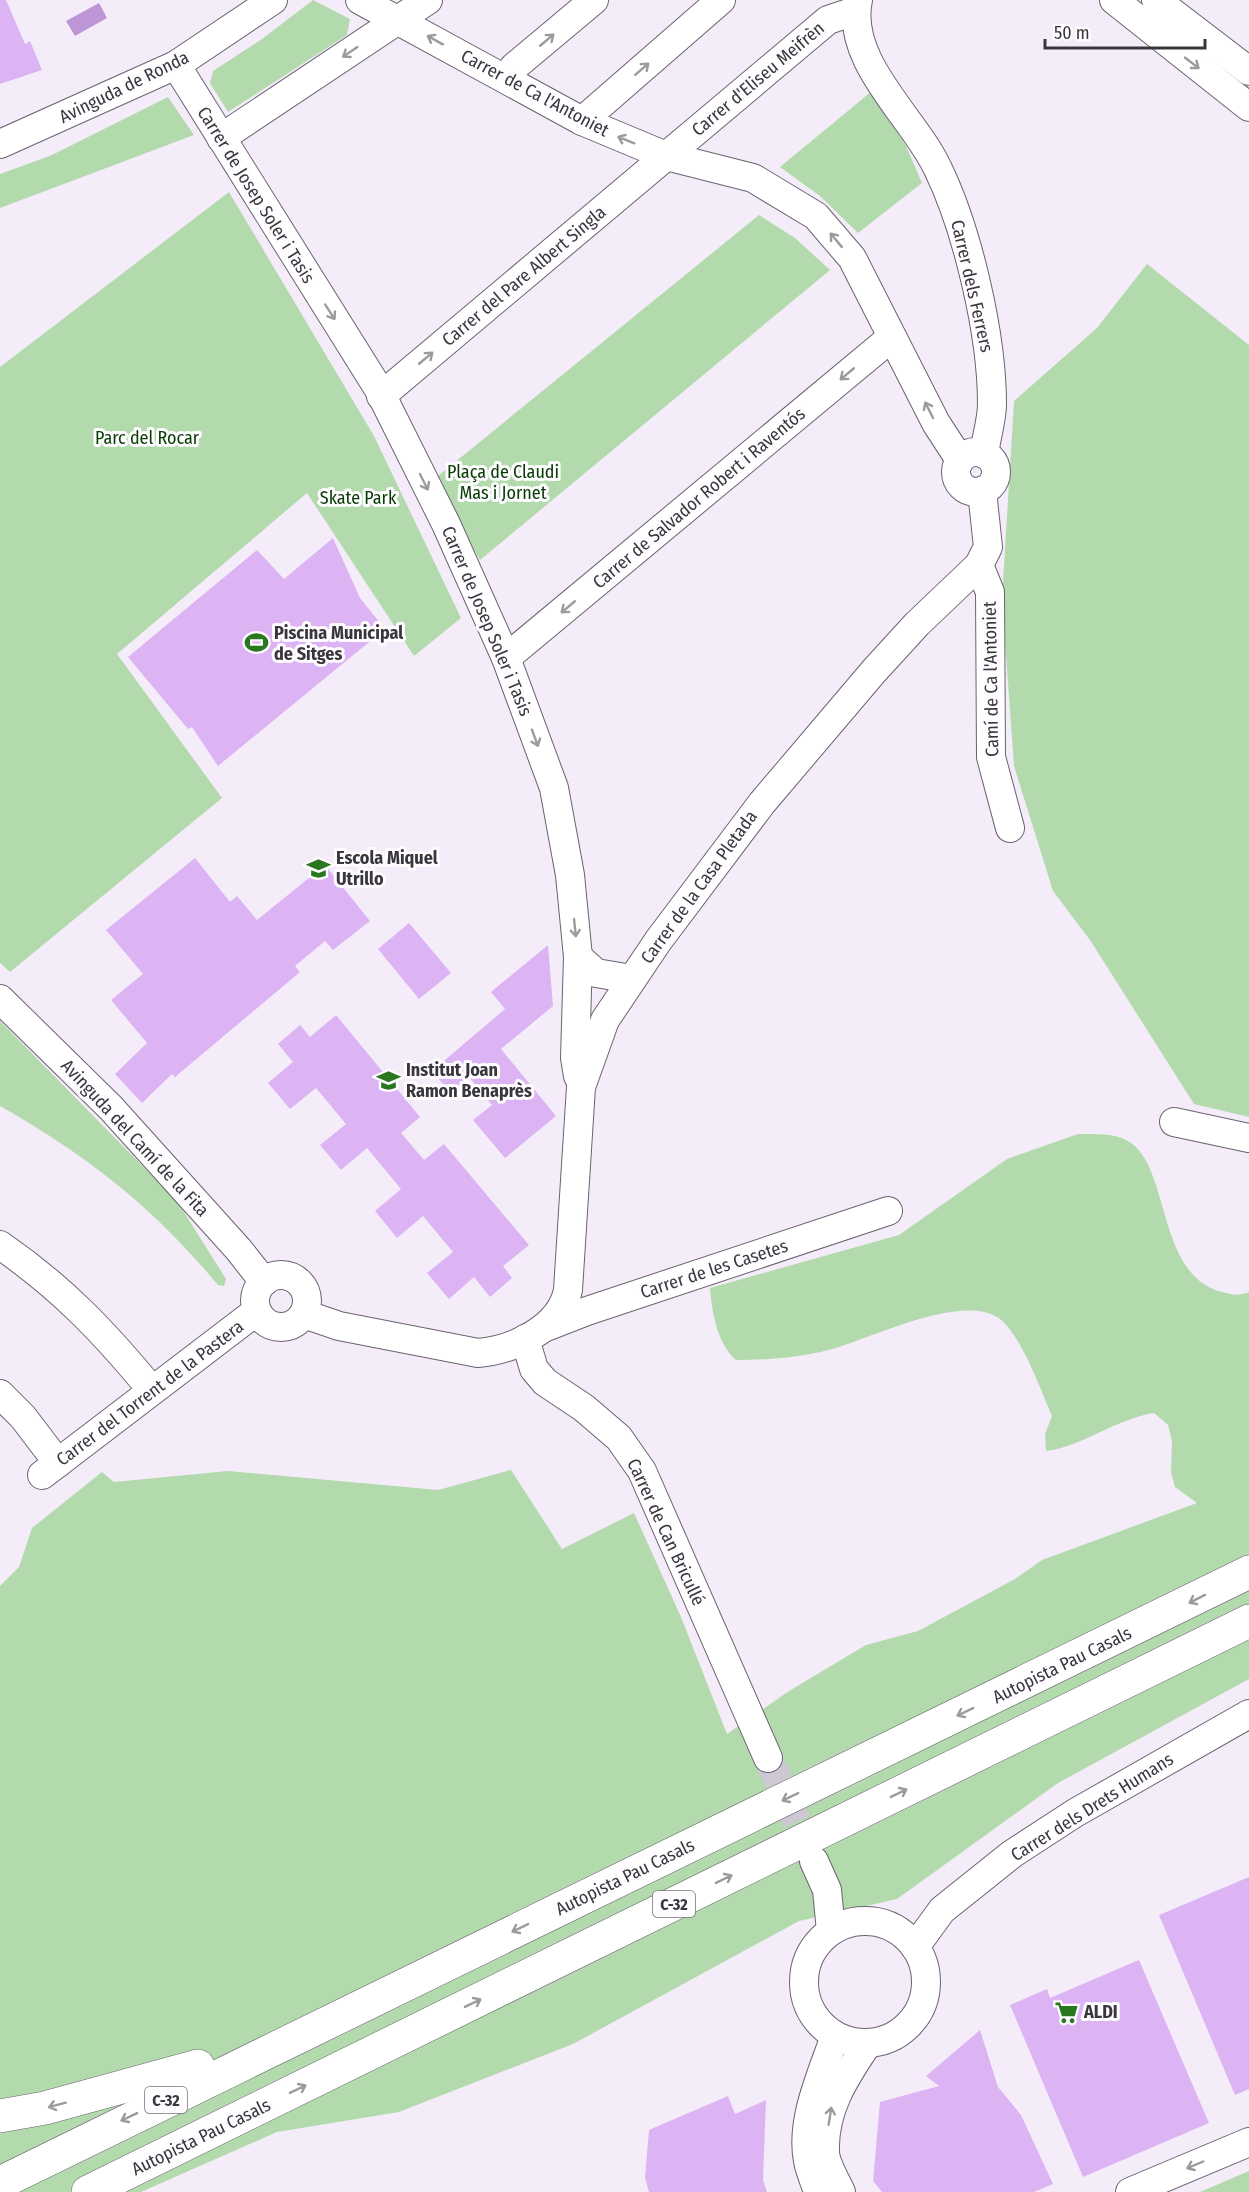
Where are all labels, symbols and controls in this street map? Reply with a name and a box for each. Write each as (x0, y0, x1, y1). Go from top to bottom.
scale bar (1045, 12, 1206, 50)
street label: Carrer d'Eliseu Meifrèn (687, 17, 829, 141)
text: 50 m (1054, 22, 1090, 44)
one-way arrow (539, 33, 555, 46)
one-way arrow (427, 34, 444, 46)
street label: Carrer de Ca l'Antoniet (457, 45, 613, 141)
street label: Avinguda de Ronda (56, 46, 193, 128)
one-way arrow (342, 46, 358, 58)
one-way arrow (1184, 56, 1200, 69)
one-way arrow (634, 62, 649, 76)
street label: Carrer de Josep Soler i Tasis (193, 103, 320, 288)
one-way arrow (618, 134, 636, 145)
street label: Carrer del Pare Albert Singla (438, 201, 610, 351)
street label: Carrer dels Ferrers (946, 218, 998, 355)
one-way arrow (829, 233, 843, 248)
one-way arrow (324, 303, 336, 320)
one-way arrow (418, 352, 434, 365)
one-way arrow (839, 368, 855, 381)
one-way arrow (923, 401, 935, 419)
street label: Carrer de Salvador Robert i Raventós (588, 403, 810, 593)
park label: Parc del Rocar (95, 427, 200, 449)
park label: Plaça de Claudi Mas i Jornet (447, 461, 559, 504)
one-way arrow (419, 472, 431, 490)
park label: Skate Park (320, 487, 397, 509)
street label: Carrer de Josep Soler i Tasis (437, 523, 537, 720)
one-way arrow (560, 600, 576, 613)
street label: Camí de Ca l'Antoniet (979, 601, 1003, 757)
place label: Piscina Municipal de Sitges (274, 622, 403, 665)
sports icon: Piscina Municipal de Sitges (243, 630, 269, 656)
one-way arrow (531, 728, 542, 747)
street label: Carrer de la Casa Pletada (636, 806, 762, 968)
place label: Escola Miquel Utrillo (336, 847, 438, 890)
school or university icon: Escola Miquel Utrillo (305, 855, 331, 881)
one-way arrow (570, 917, 581, 937)
street label: Avinguda del Camí de la Fita (56, 1055, 214, 1221)
place label: Institut Joan Ramon Benaprès (406, 1059, 532, 1102)
school or university icon: Institut Joan Ramon Benaprès (375, 1067, 401, 1093)
street label: Carrer de les Casetes (637, 1235, 791, 1303)
street label: Carrer del Torrent de la Pastera (52, 1315, 248, 1471)
street label: Carrer de Can Bricullé (622, 1455, 710, 1609)
one-way arrow (1188, 1593, 1206, 1605)
street label: Autopista Pau Casals (989, 1622, 1135, 1708)
one-way arrow (957, 1706, 975, 1718)
street label: Carrer dels Drets Humans (1007, 1748, 1178, 1866)
one-way arrow (889, 1787, 907, 1799)
one-way arrow (781, 1792, 799, 1803)
street label: Autopista Pau Casals (552, 1834, 698, 1920)
one-way arrow (714, 1873, 732, 1885)
road number: C-32 (653, 1891, 695, 1917)
one-way arrow (511, 1923, 529, 1935)
one-way arrow (464, 1997, 482, 2008)
supermarket icon: ALDI (1053, 1999, 1079, 2025)
place label: ALDI (1083, 2001, 1118, 2023)
one-way arrow (289, 2083, 307, 2094)
road number: C-32 (145, 2087, 187, 2113)
street label: Autopista Pau Casals (128, 2094, 274, 2180)
one-way arrow (48, 2099, 67, 2111)
one-way arrow (824, 2107, 835, 2126)
one-way arrow (121, 2112, 139, 2124)
one-way arrow (1186, 2160, 1205, 2171)

